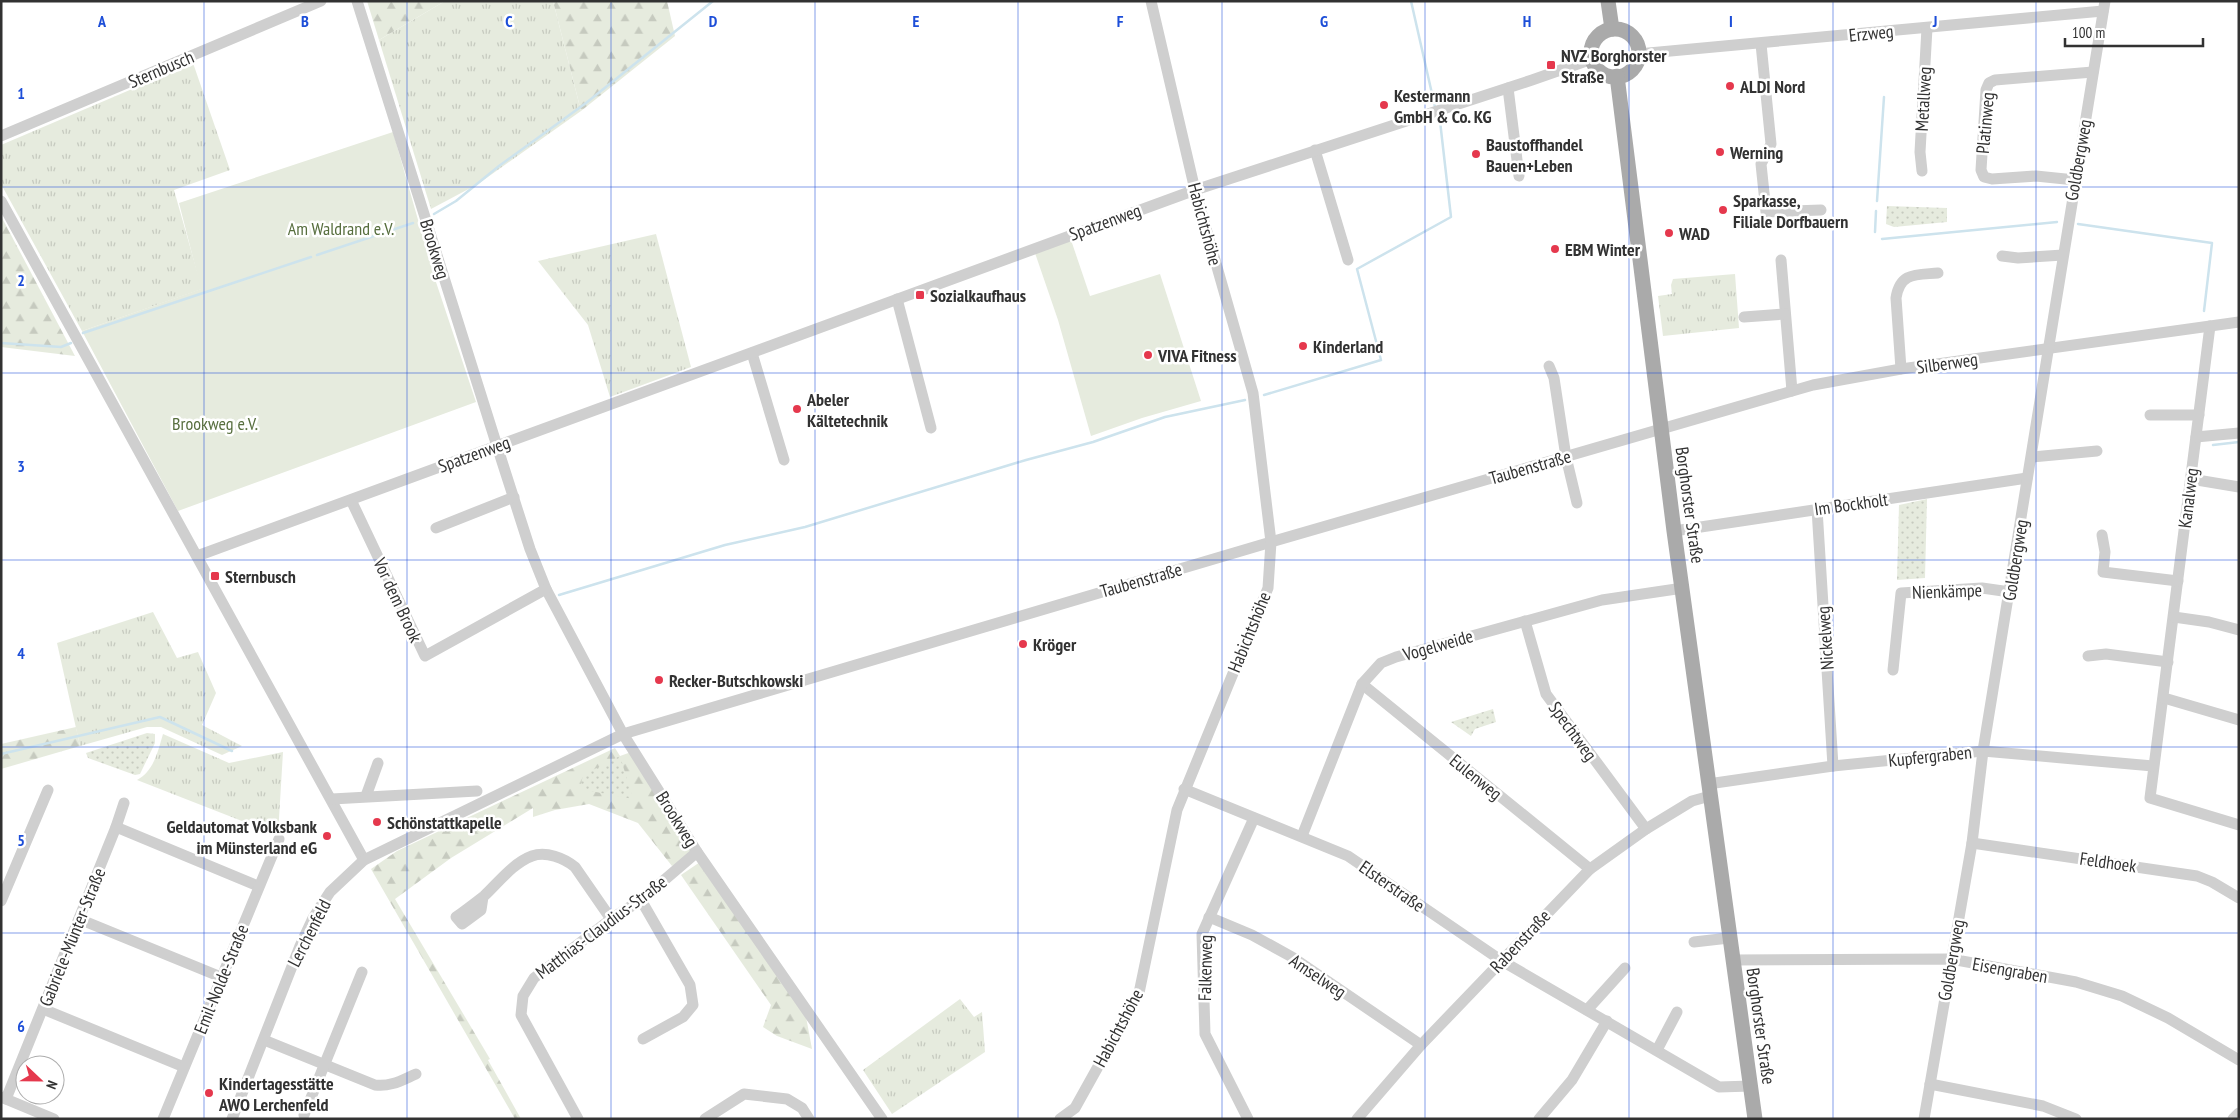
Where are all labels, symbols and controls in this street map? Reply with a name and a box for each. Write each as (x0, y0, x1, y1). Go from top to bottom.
text: A (97, 11, 107, 31)
text: B (301, 11, 309, 31)
text: C (505, 11, 513, 31)
text: D (709, 11, 718, 31)
text: E (913, 11, 920, 31)
text: F (1117, 11, 1124, 31)
text: G (1320, 11, 1328, 31)
text: H (1523, 11, 1531, 31)
text: I (1729, 11, 1733, 31)
text: J (1932, 11, 1937, 31)
scale bar (2065, 15, 2202, 47)
street label: Erzweg (1848, 19, 1894, 47)
text: 100 m (2072, 23, 2105, 42)
place label: NVZ Borghorster Straße (1561, 44, 1667, 88)
street label: Sternbusch (125, 45, 197, 93)
marker: NVZ Borghorster Straße (1545, 59, 1557, 71)
street label: Metallweg (1910, 66, 1936, 132)
place label: ALDI Nord (1739, 75, 1805, 98)
marker: ALDI Nord (1724, 80, 1736, 92)
text: 1 (17, 83, 25, 103)
place label: Kestermann GmbH & Co. KG (1394, 84, 1492, 128)
street label: Platinweg (1971, 91, 1999, 155)
marker: Kestermann GmbH & Co. KG (1378, 99, 1390, 111)
street label: Goldbergweg (2060, 118, 2096, 202)
place label: Baustoffhandel Bauen+Leben (1486, 133, 1584, 177)
place label: Werning (1729, 141, 1783, 164)
marker: Werning (1714, 146, 1726, 158)
marker: Baustoffhandel Bauen+Leben (1470, 148, 1482, 160)
street label: Habichtshöhe (1183, 180, 1227, 268)
place label: Sparkasse, Filiale Dorfbauern (1733, 189, 1848, 233)
street label: Spatzenweg (1066, 198, 1144, 246)
marker: Sparkasse, Filiale Dorfbauern (1717, 204, 1729, 216)
street label: Brookweg (415, 216, 455, 282)
park label: Am Waldrand e.V. (288, 217, 394, 240)
place label: WAD (1678, 222, 1710, 245)
marker: WAD (1663, 227, 1675, 239)
place label: EBM Winter (1565, 238, 1641, 261)
marker: EBM Winter (1549, 243, 1561, 255)
text: 2 (17, 270, 25, 290)
place label: Sozialkaufhaus (930, 284, 1026, 307)
marker: Sozialkaufhaus (914, 289, 926, 301)
place label: Kinderland (1313, 335, 1383, 358)
marker: Kinderland (1297, 340, 1309, 352)
place label: VIVA Fitness (1157, 344, 1237, 367)
street label: Silberweg (1915, 347, 1979, 379)
marker: VIVA Fitness (1142, 349, 1154, 361)
place label: Abeler Kältetechnik (806, 388, 889, 432)
marker: Abeler Kältetechnik (791, 403, 803, 415)
park label: Brookweg e.V. (172, 412, 258, 435)
street label: Spatzenweg (435, 430, 513, 478)
street label: Taubenstraße (1486, 444, 1574, 490)
street label: Borghorster Straße (1670, 445, 1710, 565)
text: 3 (17, 456, 25, 476)
street label: Kanalweg (2173, 467, 2203, 529)
street label: Im Bockholt (1813, 487, 1889, 521)
street label: Goldbergweg (1997, 518, 2033, 602)
street label: Vor dem Brook (368, 553, 428, 646)
street label: Taubenstraße (1097, 557, 1185, 603)
place label: Sternbusch (225, 565, 296, 588)
marker: Sternbusch (209, 570, 221, 582)
street label: Nienkämpe (1912, 578, 1982, 604)
street label: Habichtshöhe (1222, 588, 1276, 676)
street label: Nickelweg (1811, 605, 1839, 671)
street label: Vogelweide (1399, 624, 1476, 666)
place label: Kröger (1033, 633, 1077, 656)
marker: Kröger (1017, 638, 1029, 650)
text: 4 (17, 643, 25, 663)
place label: Recker-Butschkowski (669, 669, 803, 692)
marker: Recker-Butschkowski (653, 674, 665, 686)
street label: Spechtweg (1544, 697, 1602, 765)
street label: Kupfergraben (1887, 740, 1973, 772)
street label: Eulenweg (1445, 749, 1507, 805)
street label: Brookweg (651, 787, 703, 851)
place label: Schönstattkapelle (387, 811, 502, 834)
place label: Geldautomat Volksbank im Münsterland eG (166, 815, 318, 859)
marker: Schönstattkapelle (371, 816, 383, 828)
text: 5 (17, 830, 25, 850)
marker: Geldautomat Volksbank im Münsterland eG (321, 830, 333, 842)
street label: Feldhoek (2078, 847, 2138, 877)
street label: Elsterstraße (1355, 855, 1429, 917)
street label: Gabriele-Münter-Straße (34, 864, 110, 1010)
street label: Matthias-Claudius-Straße (531, 870, 671, 984)
street label: Lerchenfeld (282, 895, 336, 971)
street label: Rabenstraße (1485, 904, 1555, 978)
street label: Goldbergweg (1933, 918, 1969, 1002)
street label: Emil-Nolde-Straße (189, 921, 253, 1037)
street label: Falkenweg (1193, 935, 1217, 1001)
street label: Amselweg (1285, 949, 1351, 1003)
street label: Eisengraben (1971, 952, 2049, 988)
street label: Borghorster Straße (1741, 966, 1781, 1086)
street label: Habichtshöhe (1088, 985, 1148, 1071)
text: 6 (17, 1016, 25, 1036)
north arrow (15, 1055, 65, 1105)
place label: Kindertagesstätte AWO Lerchenfeld (218, 1072, 334, 1116)
text: N (42, 1078, 62, 1092)
marker: Kindertagesstätte AWO Lerchenfeld (203, 1087, 215, 1099)

